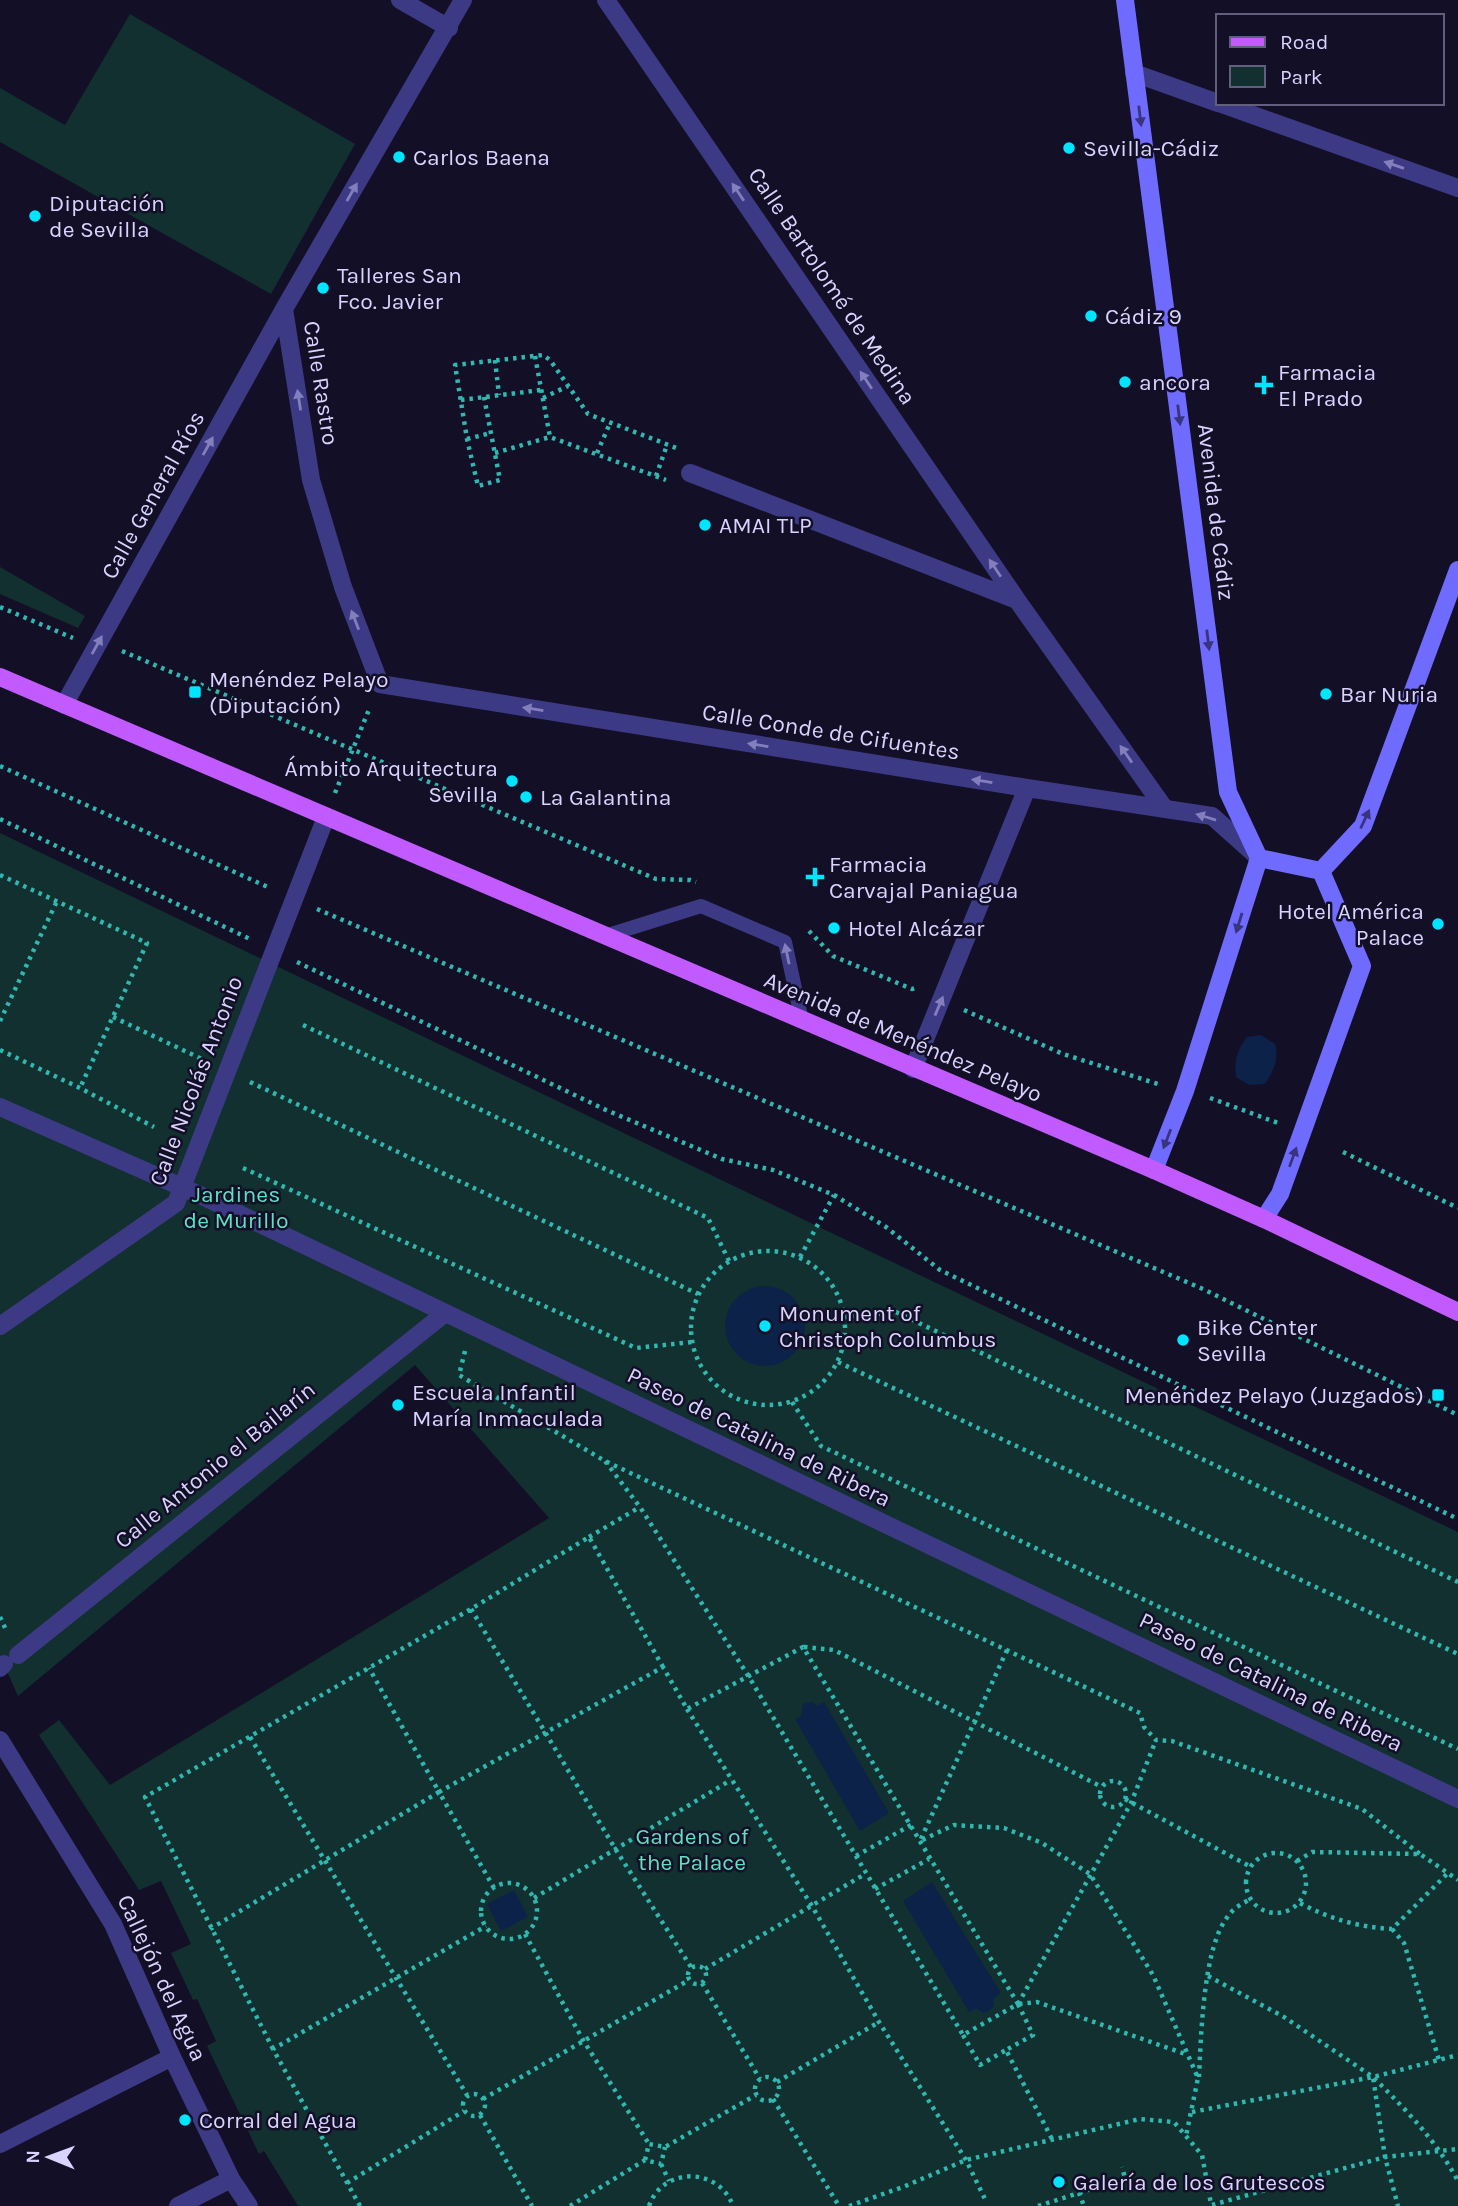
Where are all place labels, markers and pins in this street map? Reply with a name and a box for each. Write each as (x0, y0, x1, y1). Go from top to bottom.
place label: Sevilla-Cádiz (1083, 135, 1219, 162)
marker: Sevilla-Cádiz (1061, 140, 1077, 156)
place label: Carlos Baena (413, 144, 550, 171)
marker: Carlos Baena (391, 149, 407, 165)
place label: Diputación de Sevilla (49, 190, 165, 243)
marker: Diputación de Sevilla (27, 208, 43, 224)
place label: Talleres San Fco. Javier (337, 262, 462, 315)
marker: Talleres San Fco. Javier (315, 280, 331, 296)
place label: Cádiz 9 (1105, 303, 1182, 330)
marker: Cádiz 9 (1083, 308, 1099, 324)
place label: Farmacia El Prado (1278, 359, 1376, 412)
place label: ancora (1139, 369, 1211, 396)
marker: ancora (1117, 374, 1133, 390)
marker: Farmacia El Prado (1256, 377, 1272, 393)
place label: AMAI TLP (719, 512, 812, 539)
marker: AMAI TLP (697, 517, 713, 533)
place label: Menéndez Pelayo (Diputación) (209, 666, 389, 719)
place label: Bar Nuria (1340, 681, 1438, 708)
marker: Menéndez Pelayo (Diputación) (187, 684, 203, 700)
marker: Bar Nuria (1318, 686, 1334, 702)
place label: Ámbito Arquitectura Sevilla (284, 755, 498, 808)
marker: Ámbito Arquitectura Sevilla (504, 773, 520, 789)
place label: La Galantina (540, 784, 671, 811)
marker: La Galantina (518, 789, 534, 805)
place label: Farmacia Carvajal Paniagua (829, 851, 1018, 904)
marker: Farmacia Carvajal Paniagua (807, 869, 823, 885)
place label: Hotel América Palace (1277, 898, 1424, 951)
place label: Hotel Alcázar (848, 915, 985, 942)
marker: Hotel América Palace (1430, 916, 1446, 932)
marker: Hotel Alcázar (826, 920, 842, 936)
place label: Monument of Christoph Columbus (779, 1300, 996, 1353)
place label: Bike Center Sevilla (1197, 1314, 1318, 1367)
marker: Monument of Christoph Columbus (757, 1318, 773, 1334)
marker: Bike Center Sevilla (1175, 1332, 1191, 1348)
place label: Escuela Infantil María Inmaculada (412, 1379, 603, 1432)
place label: Menéndez Pelayo (Juzgados) (1125, 1382, 1424, 1409)
marker: Menéndez Pelayo (Juzgados) (1430, 1387, 1446, 1403)
marker: Escuela Infantil María Inmaculada (390, 1397, 406, 1413)
place label: Corral del Agua (199, 2107, 357, 2134)
marker: Corral del Agua (177, 2112, 193, 2128)
place label: Galería de los Grutescos (1073, 2169, 1326, 2196)
marker: Galería de los Grutescos (1051, 2174, 1067, 2190)

